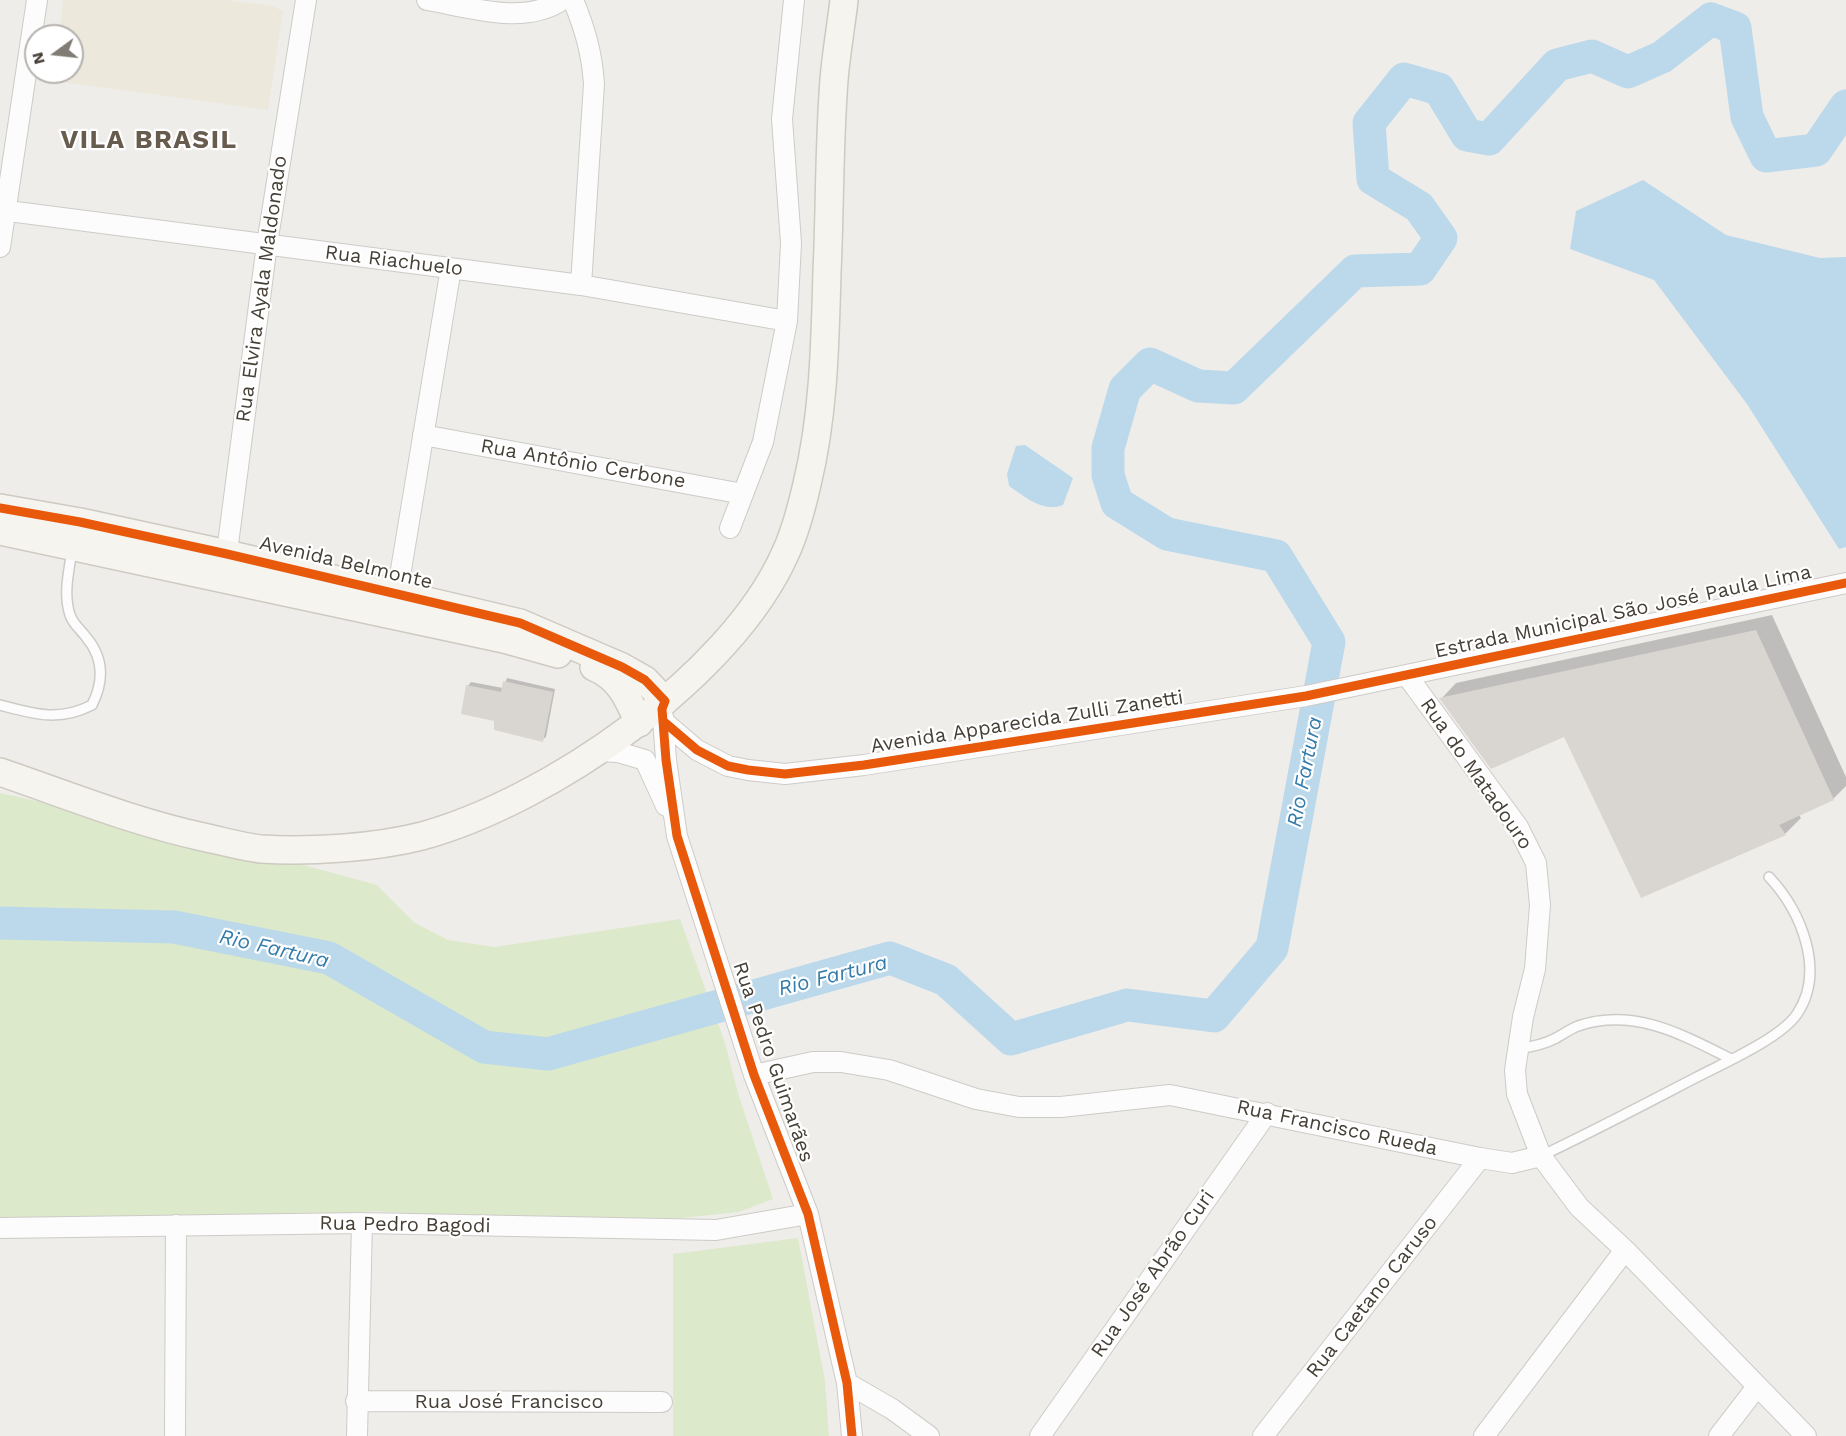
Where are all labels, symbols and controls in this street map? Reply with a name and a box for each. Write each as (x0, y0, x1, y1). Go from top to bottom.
north arrow (24, 24, 84, 84)
text: N (27, 50, 49, 66)
district label: VILA BRASIL (60, 124, 238, 156)
street label: Rua Elvira Ayala Maldonado (231, 154, 293, 424)
street label: Rua Riachuelo (324, 241, 464, 281)
street label: Rua Antônio Cerbone (479, 434, 687, 494)
street label: Avenida Belmonte (257, 531, 435, 595)
street label: Estrada Municipal São José Paula Lima (1432, 560, 1814, 664)
street label: Avenida Apparecida Zulli Zanetti (869, 685, 1185, 759)
street label: Rua do Matadouro (1415, 694, 1537, 854)
water label: Rio Fartura (1282, 715, 1328, 829)
water label: Rio Fartura (217, 924, 331, 974)
water label: Rio Fartura (776, 950, 890, 1002)
street label: Rua Pedro Guimarães (727, 959, 819, 1165)
street label: Rua Francisco Rueda (1235, 1095, 1439, 1161)
street label: Rua José Abrão Curi (1086, 1186, 1220, 1362)
street label: Rua Caetano Caruso (1301, 1211, 1443, 1383)
street label: Rua Pedro Bagodi (319, 1212, 491, 1238)
street label: Rua José Francisco (415, 1390, 603, 1414)

